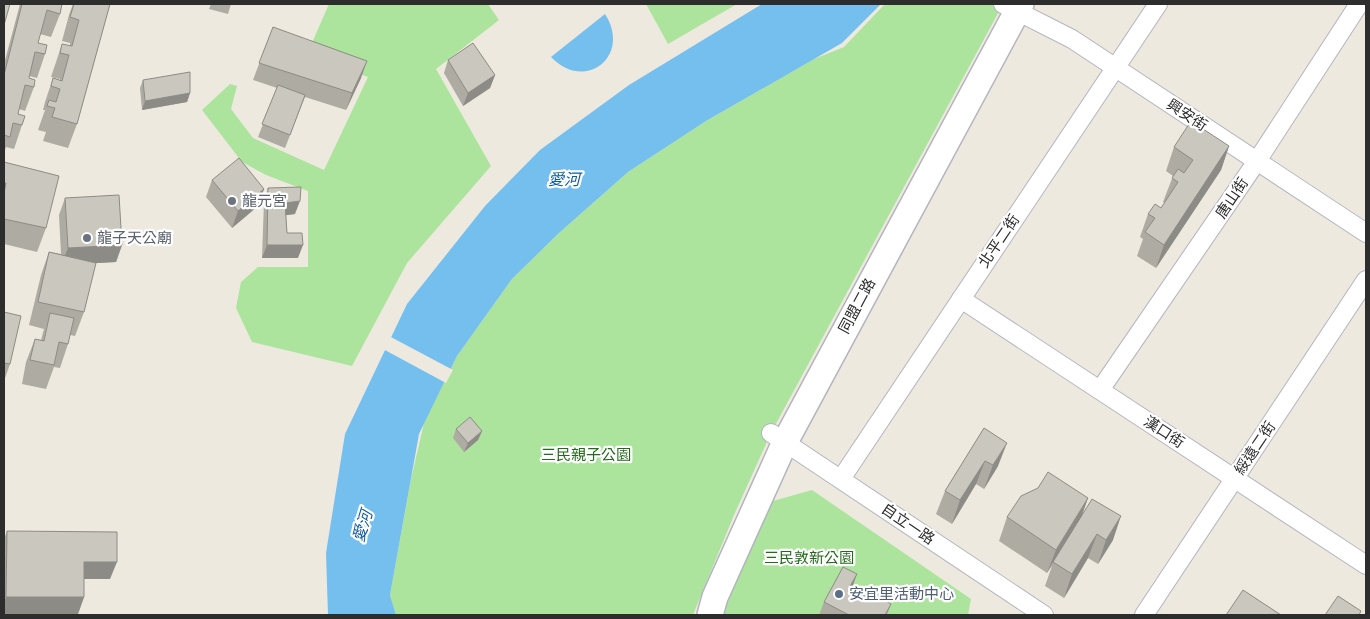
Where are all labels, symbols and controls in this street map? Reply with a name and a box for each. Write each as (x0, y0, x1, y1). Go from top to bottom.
street label: 興安街 (1163, 94, 1211, 135)
water label: 愛河 (548, 169, 583, 189)
street label: 唐山街 (1211, 174, 1252, 222)
place label: 龍元宮 (242, 191, 287, 210)
marker: 龍元宮 (226, 195, 238, 207)
street label: 北平二街 (974, 211, 1023, 271)
place label: 龍子天公廟 (97, 228, 172, 247)
marker: 龍子天公廟 (81, 232, 93, 244)
street label: 同盟二路 (834, 275, 879, 337)
street label: 漢口街 (1140, 411, 1188, 452)
street label: 綏遠二街 (1230, 418, 1279, 478)
park label: 三民親子公園 (541, 445, 631, 464)
street label: 自立一路 (878, 499, 938, 548)
water label: 愛河 (348, 505, 377, 544)
park label: 三民敦新公園 (764, 548, 854, 567)
place label: 安宜里活動中心 (849, 584, 954, 603)
marker: 安宜里活動中心 (833, 588, 845, 600)

